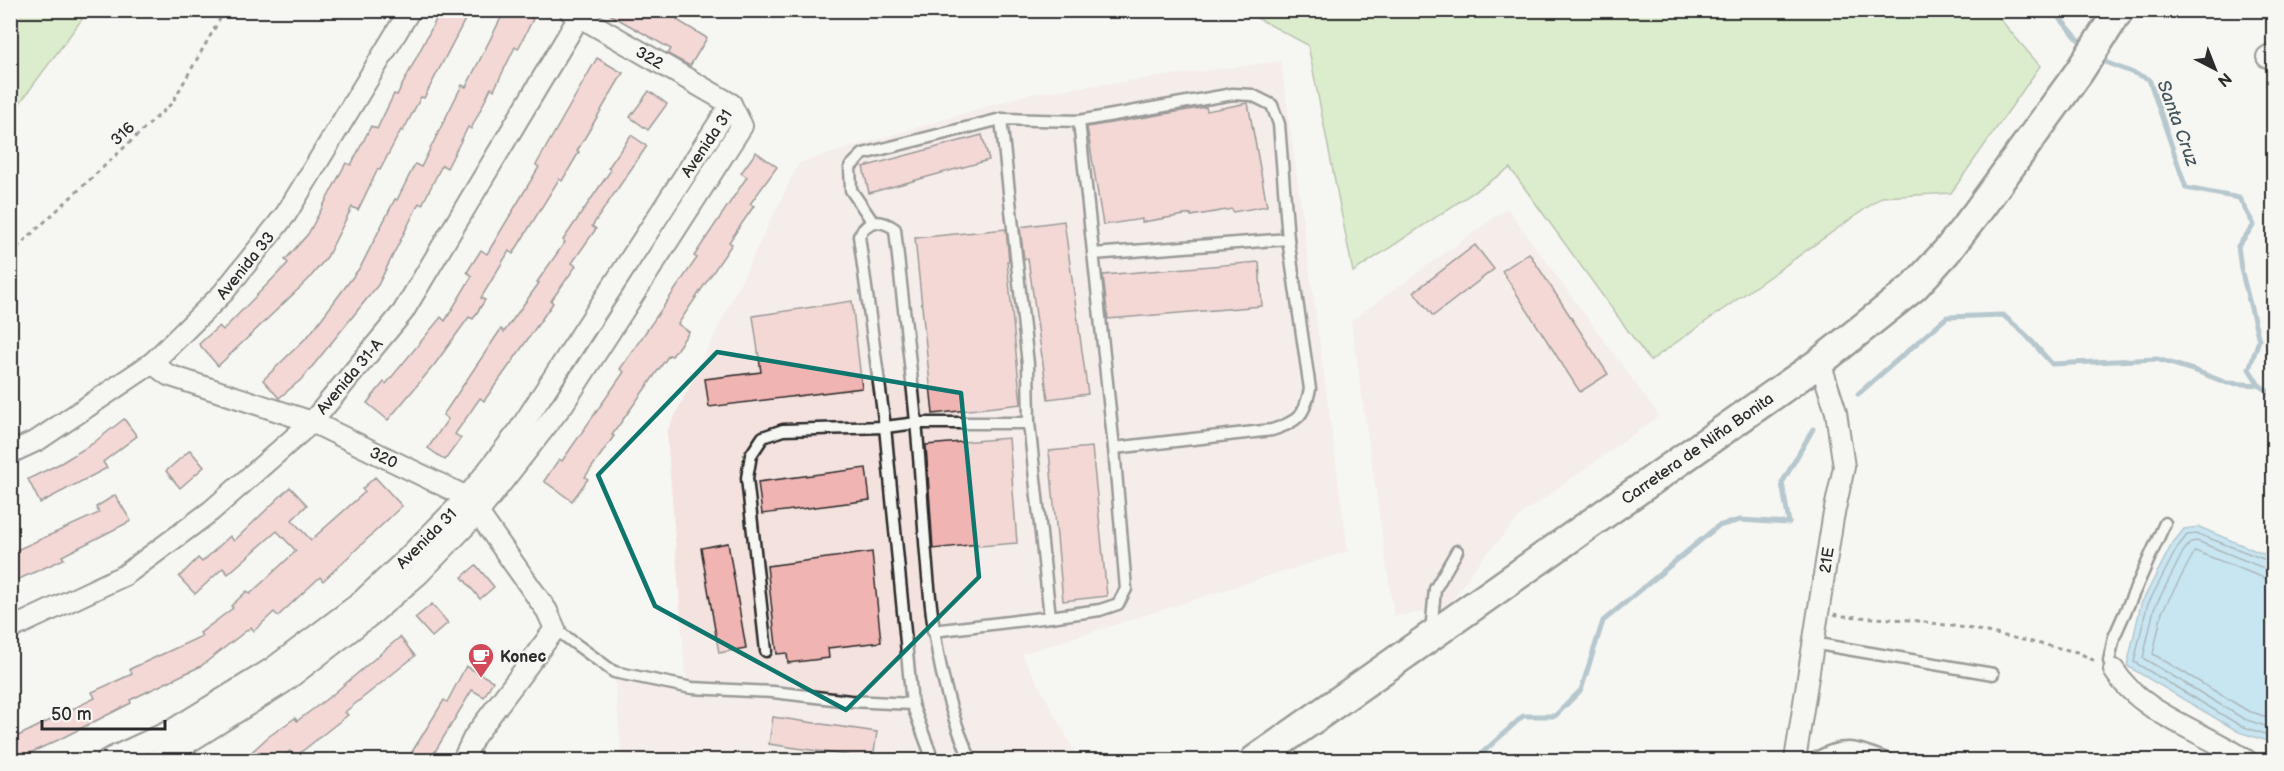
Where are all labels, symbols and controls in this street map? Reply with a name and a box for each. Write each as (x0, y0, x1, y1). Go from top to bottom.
north arrow (2185, 39, 2245, 99)
street label: 322 (632, 43, 667, 74)
text: N (2213, 68, 2235, 90)
water label: Santa Cruz (2152, 77, 2203, 169)
street label: Avenida 31 (678, 106, 737, 181)
street label: 316 (107, 118, 139, 150)
street label: Avenida 33 (213, 228, 279, 304)
street label: Avenida 31-A (313, 335, 388, 419)
street label: Carretera de Niña Bonita (1618, 389, 1778, 509)
street label: 320 (366, 444, 400, 473)
street label: Avenida 31 (393, 505, 461, 573)
street label: 21E (1816, 546, 1839, 575)
cafe icon: Konec (466, 641, 496, 679)
place label: Konec (500, 648, 546, 667)
scale bar (42, 693, 165, 731)
text: 50 m (51, 704, 92, 725)

